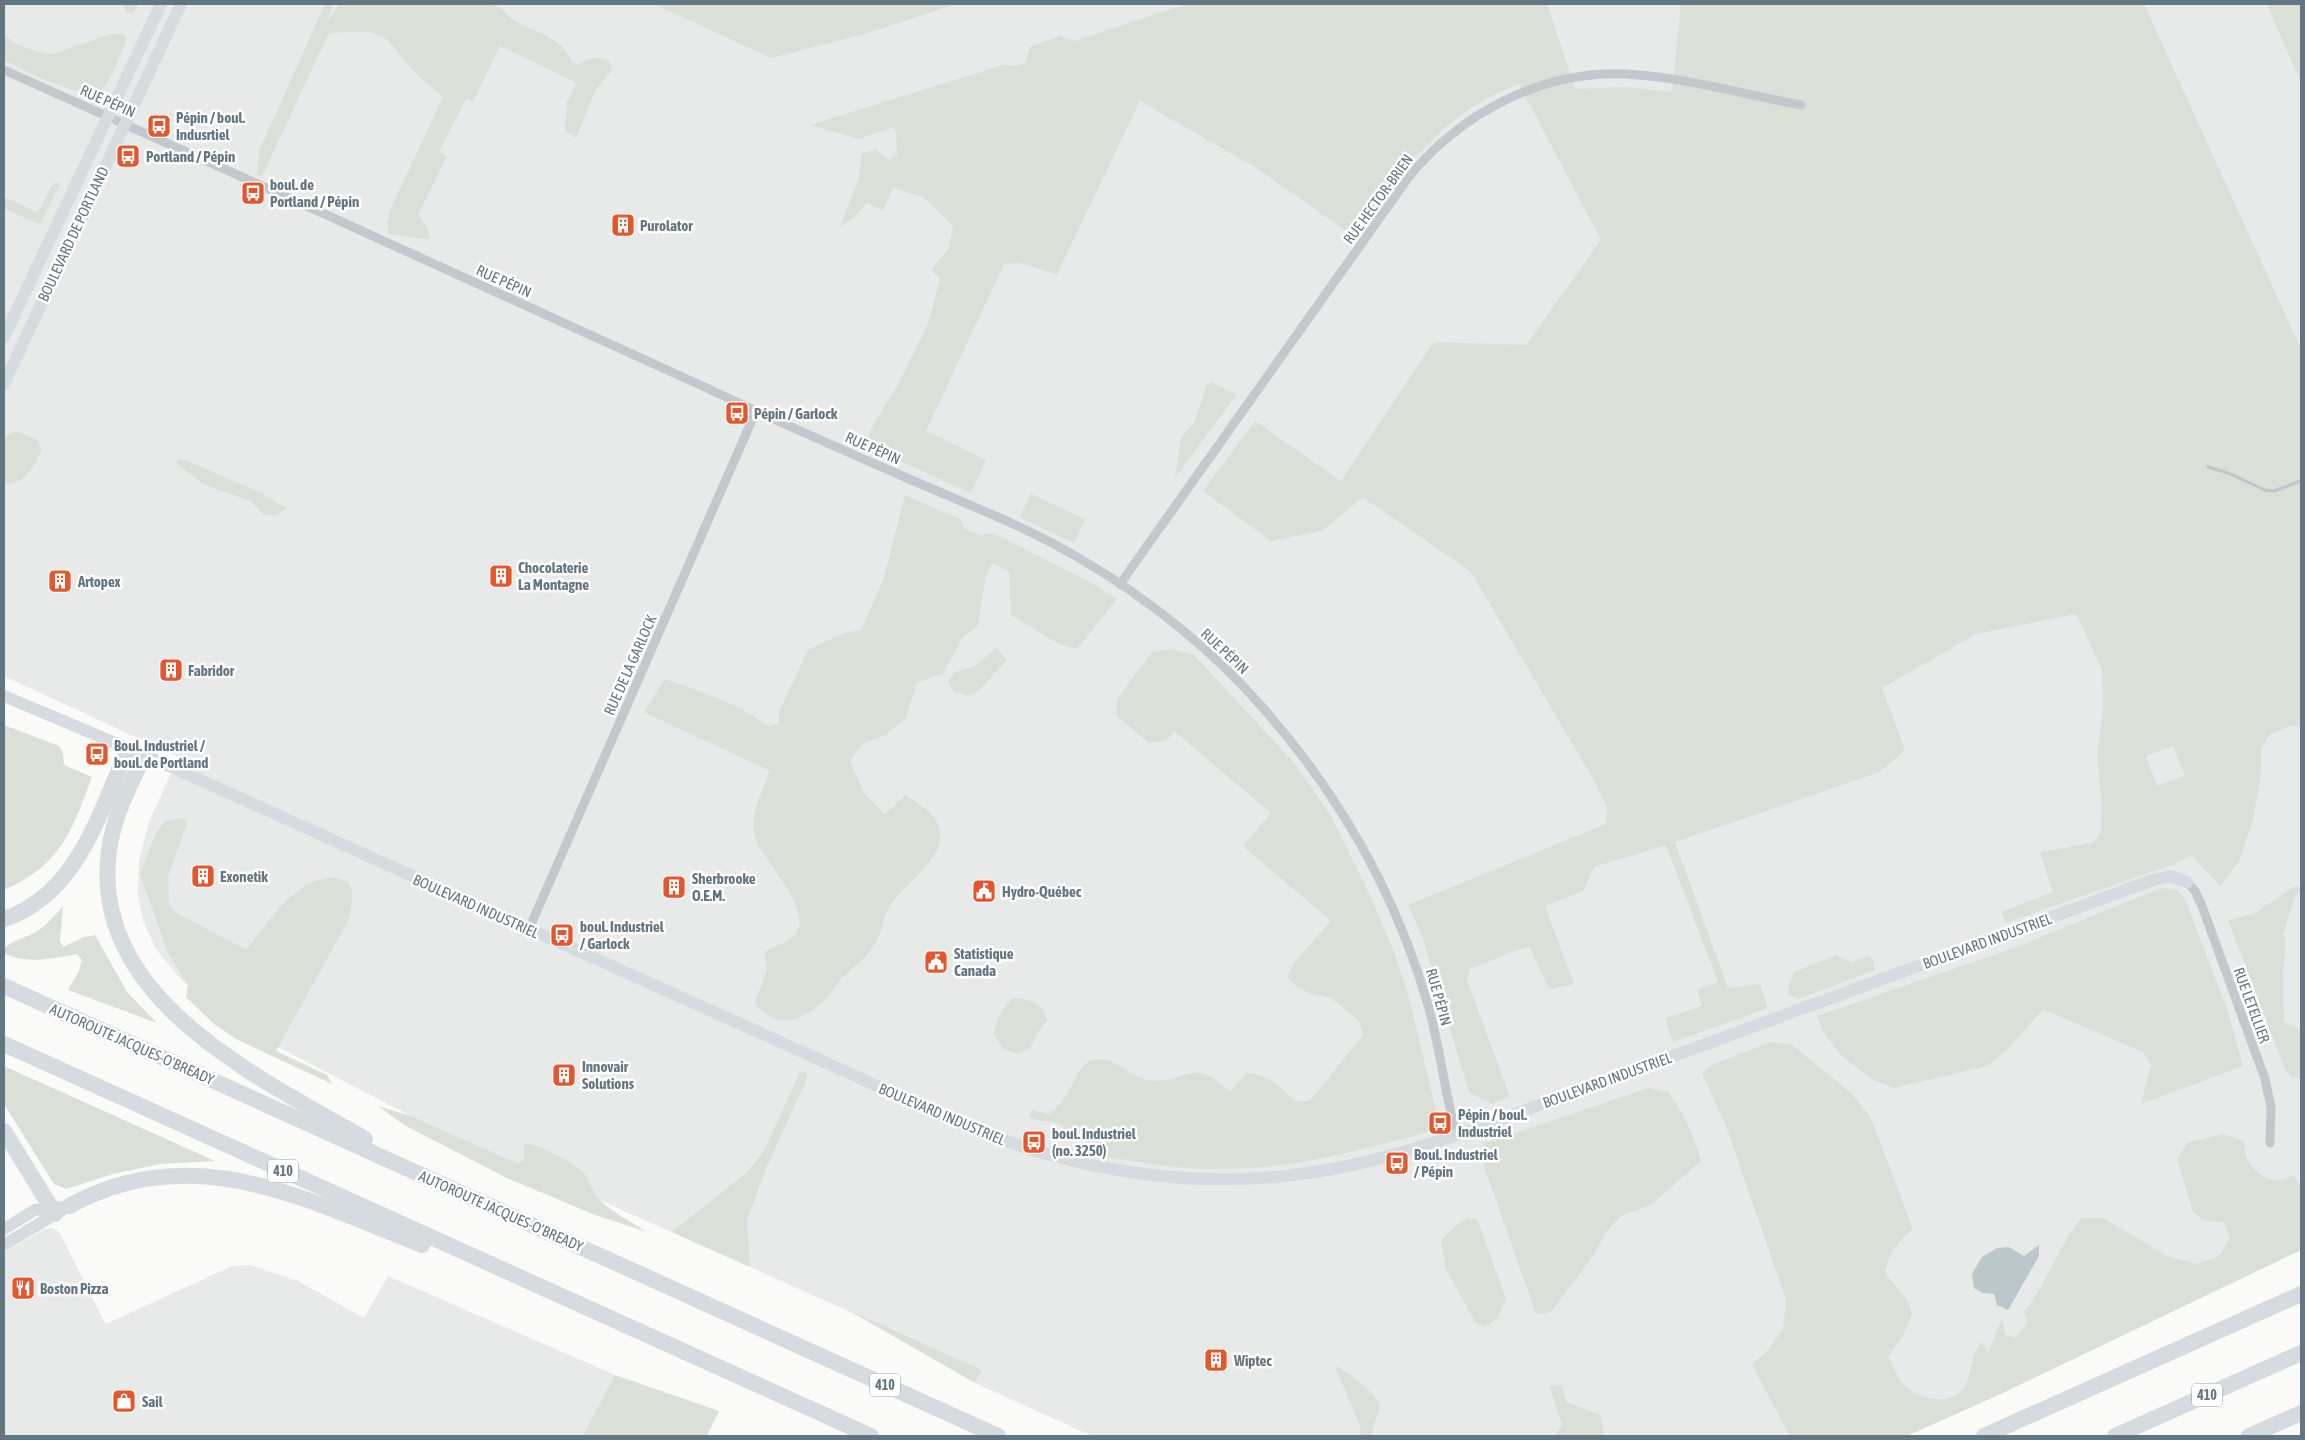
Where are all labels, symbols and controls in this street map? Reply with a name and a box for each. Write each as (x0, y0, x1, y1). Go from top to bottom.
street label: RUE PÉPIN (78, 81, 138, 121)
place label: Pépin / boul. Indusrtiel (176, 109, 245, 143)
bus stop icon: Pépin / boul. Indusrtiel (146, 113, 172, 139)
bus stop icon: Portland / Pépin (115, 143, 141, 169)
place label: Portland / Pépin (146, 148, 235, 165)
street label: RUE HECTOR-BRIEN (1340, 151, 1416, 247)
street label: BOULEVARD DE PORTLAND (34, 164, 112, 304)
place label: boul. de Portland / Pépin (270, 176, 359, 210)
bus stop icon: boul. de Portland / Pépin (240, 180, 266, 206)
building icon: Purolator (610, 212, 636, 238)
place label: Purolator (640, 217, 693, 234)
street label: RUE PÉPIN (474, 261, 534, 301)
bus stop icon: Pépin / Garlock (724, 400, 750, 426)
place label: Pépin / Garlock (754, 405, 838, 422)
street label: RUE PÉPIN (843, 428, 903, 468)
place label: Chocolaterie La Montagne (518, 559, 589, 593)
building icon: Chocolaterie La Montagne (488, 563, 514, 589)
building icon: Artopex (47, 568, 73, 594)
place label: Artopex (77, 573, 121, 590)
street label: RUE DE LA GARLOCK (600, 612, 660, 718)
street label: RUE PÉPIN (1198, 625, 1252, 677)
building icon: Fabridor (158, 657, 184, 683)
place label: Fabridor (188, 662, 235, 679)
place label: Boul. Industriel / boul. de Portland (114, 737, 208, 771)
bus stop icon: Boul. Industriel / boul. de Portland (84, 741, 110, 767)
building icon: Exonetik (190, 863, 216, 889)
place label: Exonetik (220, 868, 268, 885)
place label: Sherbrooke O.E.M. (692, 870, 756, 904)
street label: BOULEVARD INDUSTRIEL (411, 871, 542, 941)
building icon: Sherbrooke O.E.M. (661, 874, 687, 900)
public building icon: Hydro-Québec (971, 878, 997, 904)
place label: Hydro-Québec (1002, 883, 1082, 900)
street label: BOULEVARD INDUSTRIEL (1920, 910, 2054, 972)
place label: boul. Industriel / Garlock (580, 918, 665, 952)
bus stop icon: boul. Industriel / Garlock (549, 922, 575, 948)
place label: Statistique Canada (954, 945, 1014, 979)
public building icon: Statistique Canada (923, 949, 949, 975)
street label: RUE LETELLIER (2230, 965, 2274, 1046)
street label: RUE PÉPIN (1423, 967, 1455, 1027)
street label: AUTOROUTE JACQUES-O'BREADY (47, 1000, 217, 1088)
street label: BOULEVARD INDUSTRIEL (1540, 1049, 1674, 1111)
place label: Innovair Solutions (582, 1058, 635, 1092)
building icon: Innovair Solutions (551, 1062, 577, 1088)
street label: BOULEVARD INDUSTRIEL (876, 1080, 1008, 1148)
place label: Pépin / boul. Industriel (1458, 1106, 1527, 1140)
bus stop icon: Pépin / boul. Industriel (1427, 1110, 1453, 1136)
place label: boul. Industriel (no. 3250) (1052, 1125, 1137, 1159)
bus stop icon: boul. Industriel (no. 3250) (1021, 1129, 1047, 1155)
place label: Boul. Industriel / Pépin (1414, 1146, 1499, 1180)
bus stop icon: Boul. Industriel / Pépin (1384, 1150, 1410, 1176)
road number: 410 (268, 1160, 298, 1182)
street label: AUTOROUTE JACQUES-O'BREADY (416, 1167, 586, 1255)
restaurant icon: Boston Pizza (10, 1275, 36, 1301)
place label: Boston Pizza (40, 1280, 108, 1297)
building icon: Wiptec (1203, 1347, 1229, 1373)
place label: Wiptec (1233, 1352, 1272, 1369)
road number: 410 (870, 1374, 900, 1396)
road number: 410 (2192, 1384, 2222, 1406)
shop icon: Sail (111, 1388, 137, 1414)
place label: Sail (142, 1393, 164, 1410)

